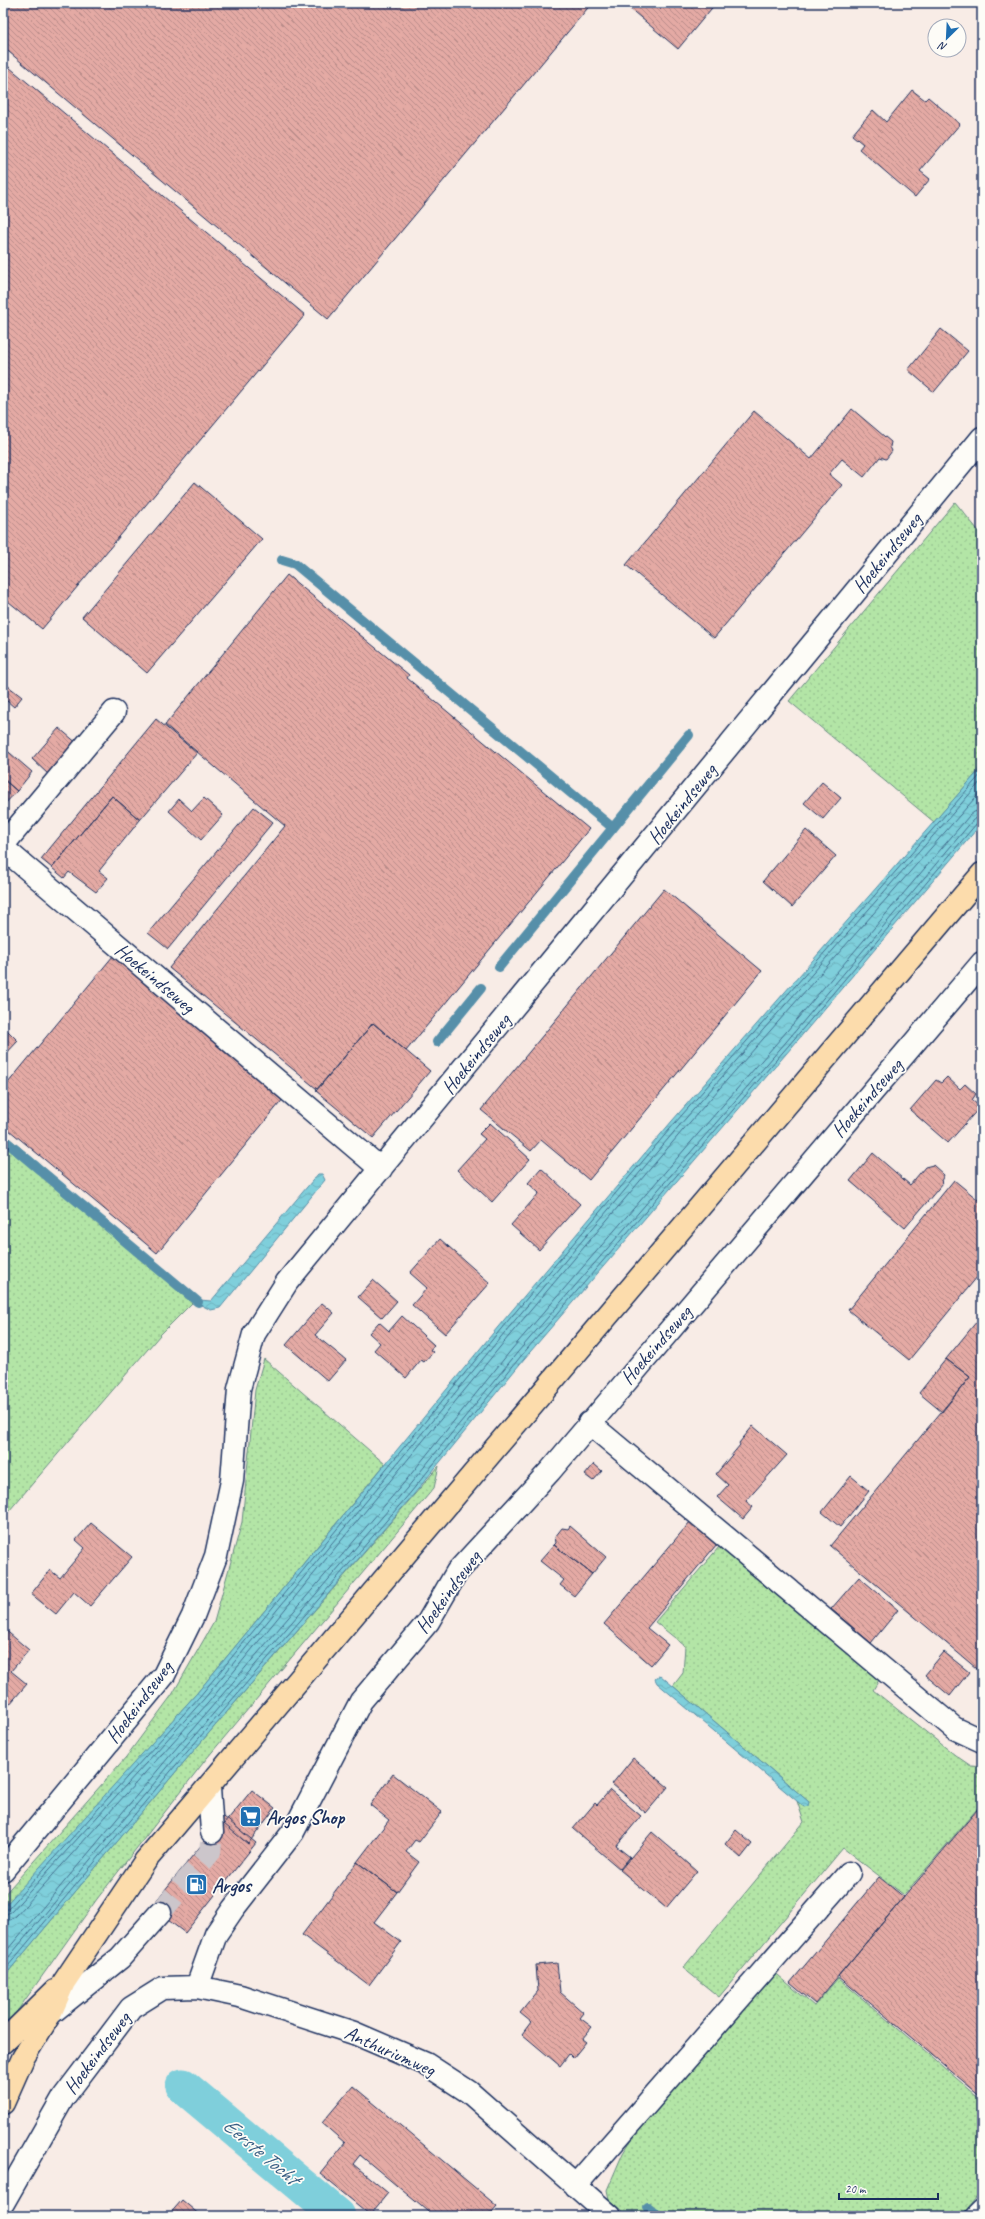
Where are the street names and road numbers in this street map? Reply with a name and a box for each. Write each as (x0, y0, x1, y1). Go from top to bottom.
street label: Hoekeindseweg (847, 506, 928, 598)
street label: Hoekeindseweg (642, 757, 723, 849)
street label: Hoekeindseweg (110, 937, 201, 1020)
street label: Hoekeindseweg (436, 1007, 517, 1099)
street label: Hoekeindseweg (826, 1052, 909, 1143)
street label: Hoekeindseweg (615, 1299, 698, 1390)
street label: Hoekeindseweg (410, 1544, 488, 1638)
street label: Hoekeindseweg (100, 1654, 179, 1748)
street label: Hoekeindseweg (58, 2005, 137, 2099)
street label: Anthuriumweg (341, 2020, 440, 2082)

